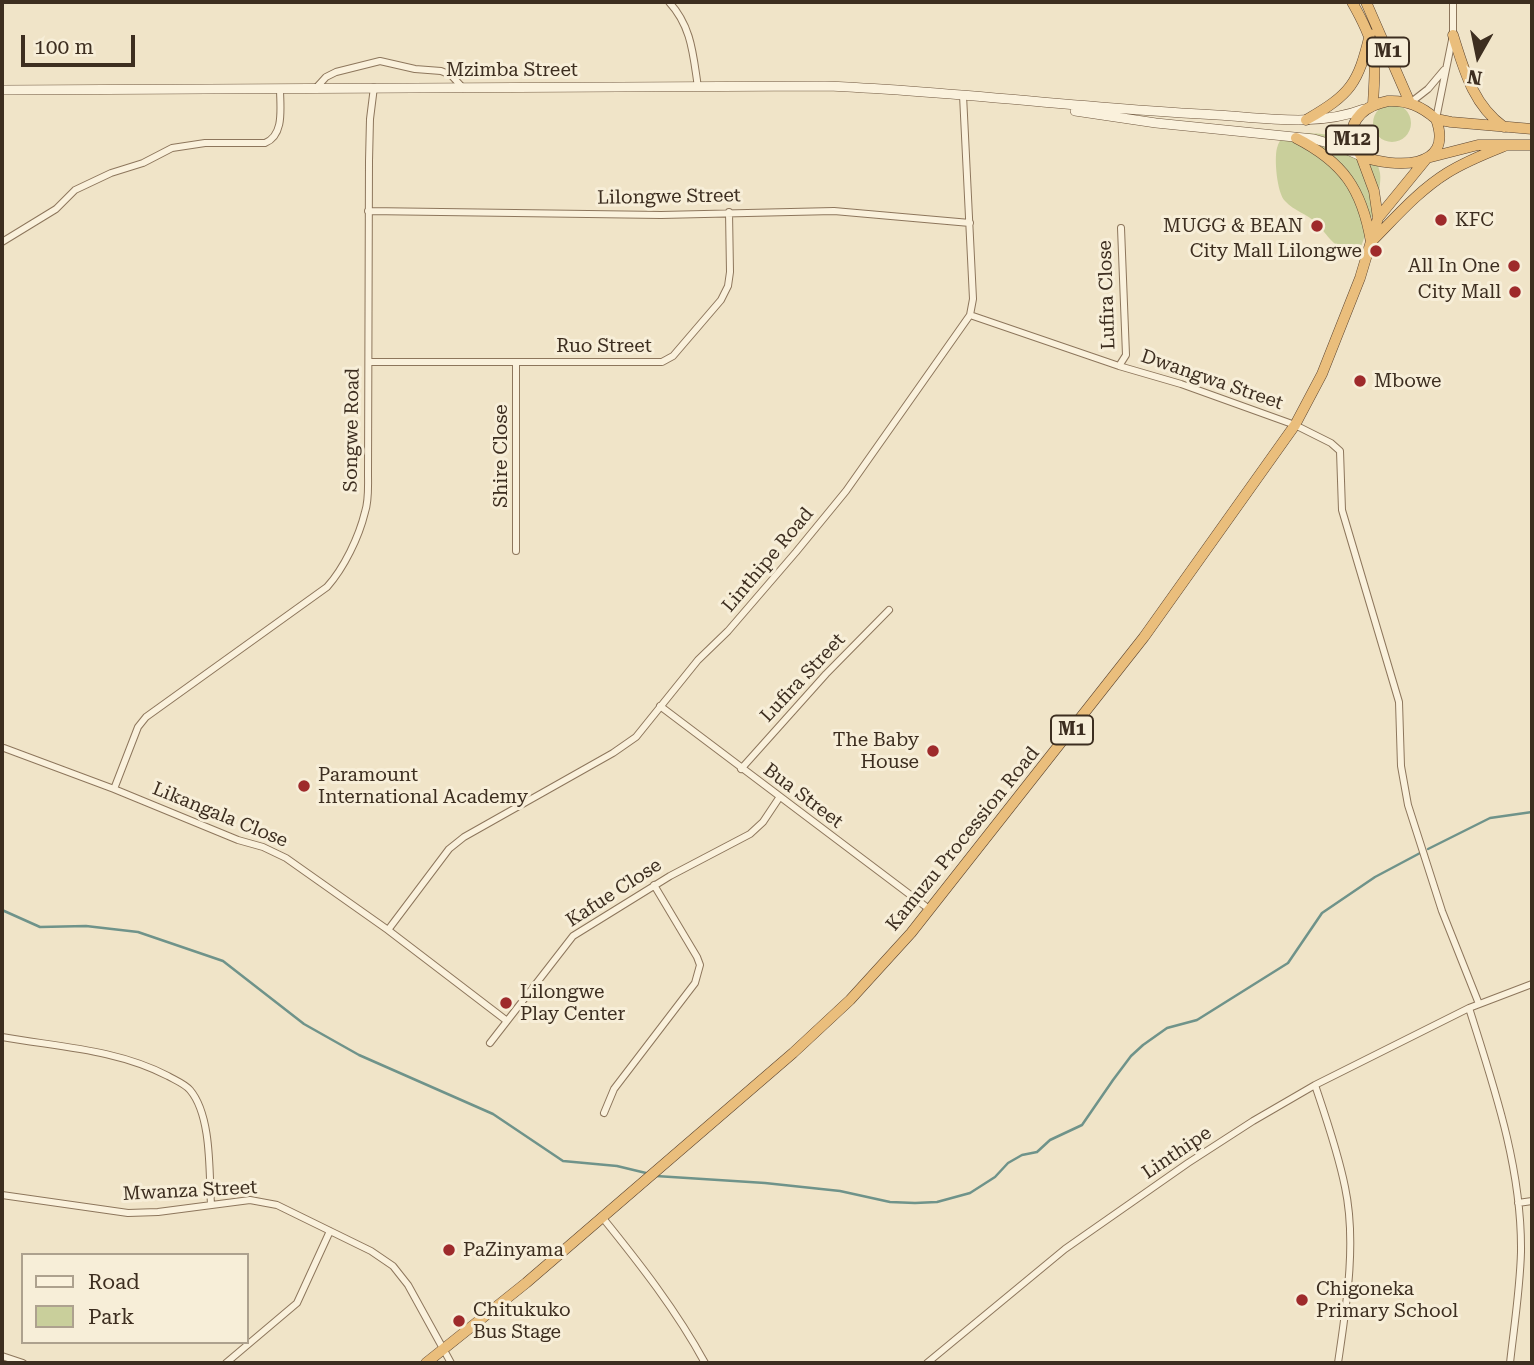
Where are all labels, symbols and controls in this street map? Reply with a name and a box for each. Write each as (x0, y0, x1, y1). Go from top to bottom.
scale bar (24, 21, 138, 65)
north arrow (1443, 21, 1513, 91)
text: 100 m (34, 35, 94, 59)
road number: M1 (1367, 38, 1409, 66)
street label: Mzimba Street (446, 59, 578, 81)
text: N (1466, 65, 1484, 90)
road number: M12 (1326, 125, 1378, 154)
street label: Lilongwe Street (597, 184, 741, 210)
place label: KFC (1455, 209, 1494, 231)
marker: KFC (1433, 212, 1449, 228)
place label: MUGG & BEAN (1163, 215, 1303, 237)
marker: MUGG & BEAN (1309, 218, 1325, 234)
street label: Lufira Close (1094, 240, 1120, 350)
place label: City Mall Lilongwe (1190, 240, 1362, 262)
marker: City Mall Lilongwe (1368, 243, 1384, 259)
place label: All In One (1408, 255, 1500, 277)
marker: All In One (1506, 258, 1522, 274)
place label: City Mall (1418, 281, 1501, 303)
marker: City Mall (1507, 284, 1523, 300)
street label: Ruo Street (556, 335, 652, 357)
street label: Dwangwa Street (1138, 345, 1286, 415)
street label: Songwe Road (340, 368, 364, 492)
place label: Mbowe (1374, 370, 1441, 392)
marker: Mbowe (1352, 373, 1368, 389)
street label: Shire Close (490, 404, 512, 508)
street label: Linthipe Road (718, 503, 818, 617)
street label: Lufira Street (756, 629, 850, 727)
road number: M1 (1051, 716, 1093, 744)
place label: The Baby House (833, 729, 919, 773)
street label: Kamuzu Procession Road (882, 742, 1044, 936)
marker: The Baby House (925, 743, 941, 759)
street label: Bua Street (759, 759, 847, 833)
place label: Paramount International Academy (318, 764, 528, 808)
street label: Likangala Close (149, 777, 291, 853)
marker: Paramount International Academy (296, 778, 312, 794)
street label: Kafue Close (562, 854, 666, 932)
place label: Lilongwe Play Center (520, 981, 625, 1025)
marker: Lilongwe Play Center (498, 995, 514, 1011)
street label: Linthipe (1138, 1122, 1216, 1184)
street label: Mwanza Street (122, 1176, 258, 1206)
place label: PaZinyama (463, 1239, 564, 1261)
marker: PaZinyama (441, 1242, 457, 1258)
legend (21, 1253, 248, 1344)
text: Road (88, 1270, 140, 1294)
place label: Chigoneka Primary School (1316, 1278, 1458, 1322)
marker: Chigoneka Primary School (1294, 1292, 1310, 1308)
place label: Chitukuko Bus Stage (473, 1299, 571, 1343)
text: Park (88, 1305, 134, 1329)
marker: Chitukuko Bus Stage (451, 1313, 467, 1329)

